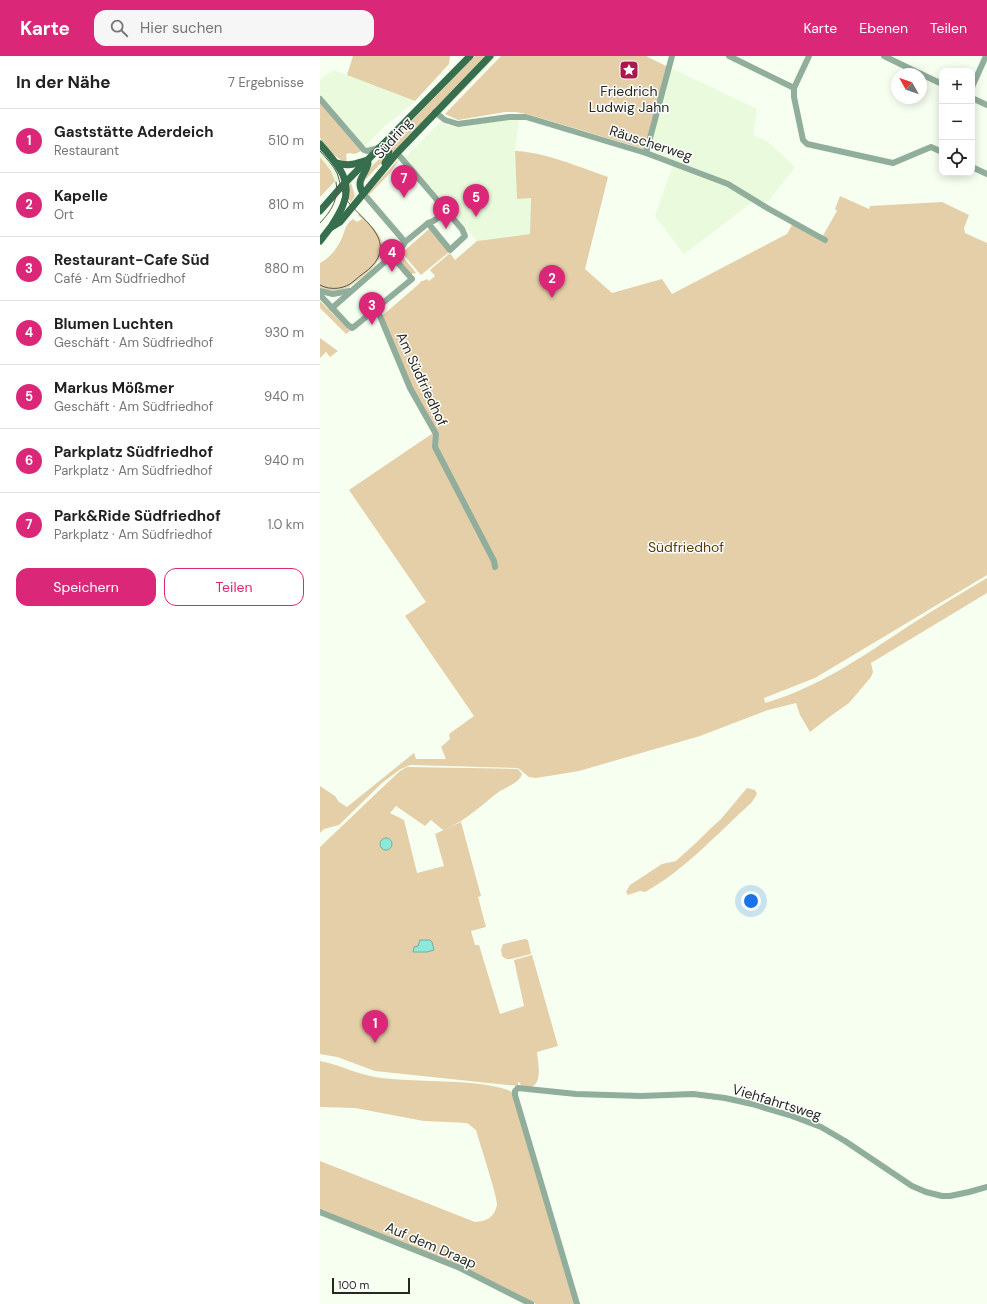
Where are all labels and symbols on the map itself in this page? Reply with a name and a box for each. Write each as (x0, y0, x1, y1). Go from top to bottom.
place icon: Friedrich Ludwig Jahn (618, 59, 640, 81)
north arrow (891, 68, 927, 104)
place label: Friedrich Ludwig Jahn (589, 82, 669, 116)
street label: Südring (370, 114, 416, 162)
street label: Räuscherweg (607, 121, 695, 165)
pin: 7 (391, 165, 417, 198)
pin: 5 (463, 184, 489, 217)
pin: 6 (433, 196, 459, 229)
pin: 4 (379, 239, 405, 272)
pin: 2 (539, 265, 565, 298)
pin: 3 (359, 292, 385, 325)
street label: Am Südfriedhof (392, 329, 452, 429)
park label: Südfriedhof (648, 538, 724, 556)
your location (741, 891, 761, 911)
pin: 1 (362, 1010, 388, 1043)
street label: Viehfahrtsweg (730, 1080, 824, 1124)
street label: Auf dem Draap (383, 1218, 480, 1272)
scale bar (332, 1276, 410, 1295)

